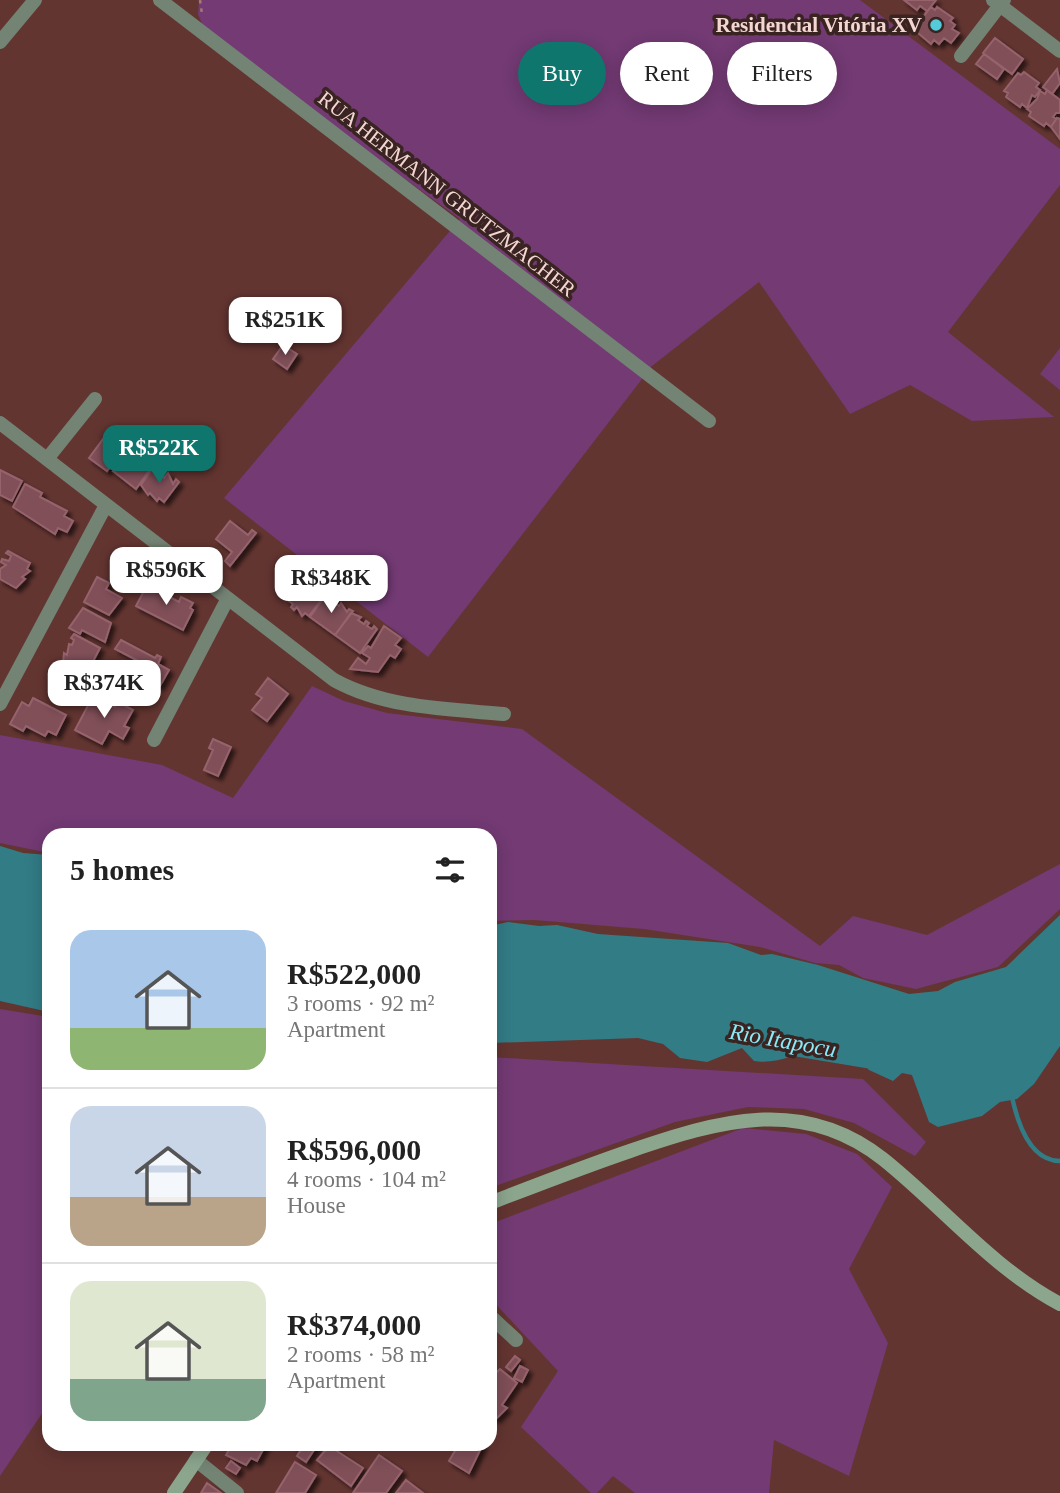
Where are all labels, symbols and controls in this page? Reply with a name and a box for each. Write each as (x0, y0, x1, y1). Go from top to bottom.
place label: Residencial Vitória XV (716, 13, 922, 37)
marker: Residencial Vitória XV (928, 17, 944, 33)
chip: Buy (518, 42, 606, 105)
chip: Rent (620, 42, 713, 105)
chip: Filters (727, 42, 837, 105)
street label: RUA HERMANN GRUTZMACHER (314, 86, 580, 302)
pin: R$251K (228, 298, 342, 357)
text: R$251K (245, 307, 325, 332)
pin: R$522K (102, 426, 216, 485)
text: R$522K (119, 435, 199, 460)
pin: R$596K (109, 548, 223, 607)
pin: R$348K (274, 556, 388, 615)
text: R$596K (126, 557, 206, 582)
text: R$348K (291, 565, 371, 590)
pin: R$374K (47, 660, 161, 720)
text: R$374K (64, 670, 144, 695)
icon: filters (431, 851, 469, 889)
text: 5 homes (70, 853, 174, 886)
text: R$522,000 (287, 957, 421, 990)
icon: home (126, 958, 210, 1042)
text: 3 rooms · 92 m² (287, 991, 434, 1016)
text: Apartment (287, 1017, 385, 1042)
water label: Rio Itapocu (727, 1019, 838, 1062)
text: R$596,000 (287, 1133, 421, 1166)
icon: home (126, 1134, 210, 1218)
text: 4 rooms · 104 m² (287, 1167, 446, 1192)
text: House (287, 1193, 346, 1218)
text: R$374,000 (287, 1308, 421, 1341)
icon: home (126, 1309, 210, 1393)
text: 2 rooms · 58 m² (287, 1342, 434, 1367)
text: Apartment (287, 1368, 385, 1393)

